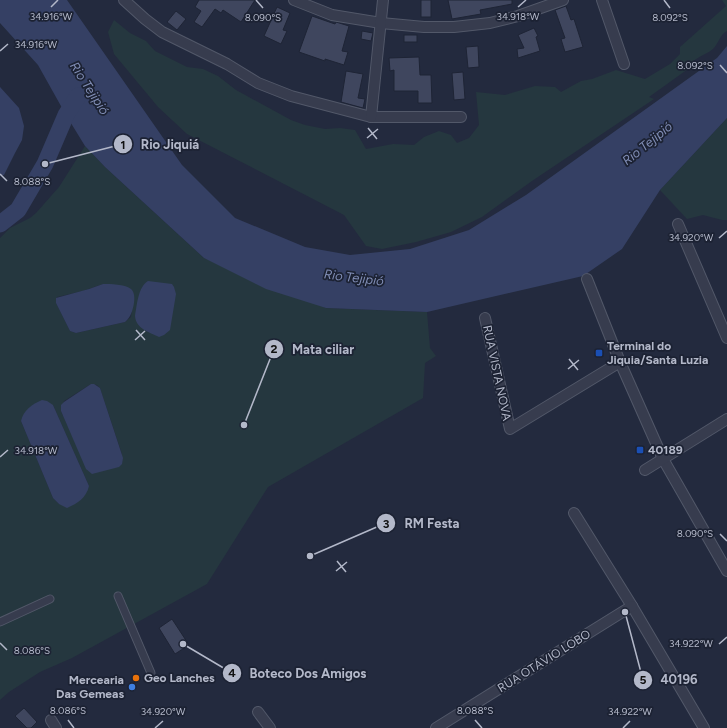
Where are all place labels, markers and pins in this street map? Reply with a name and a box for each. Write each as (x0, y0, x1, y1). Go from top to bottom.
callout: Rio Jiquiá (113, 132, 207, 157)
callout: Mata ciliar (264, 337, 362, 362)
place label: Terminal do Jiquia/Santa Luzia (607, 339, 708, 367)
marker: Terminal do Jiquia/Santa Luzia (594, 348, 604, 358)
place label: 40189 (648, 443, 683, 457)
marker: 40189 (635, 445, 645, 455)
callout: RM Festa (376, 511, 467, 536)
callout: Boteco Dos Amigos (222, 661, 375, 686)
callout: 40196 (633, 667, 706, 692)
place label: Geo Lanches (144, 671, 215, 685)
place label: Mercearia Das Gemeas (56, 673, 124, 701)
marker: Geo Lanches (131, 673, 141, 683)
marker: Mercearia Das Gemeas (127, 682, 137, 692)

